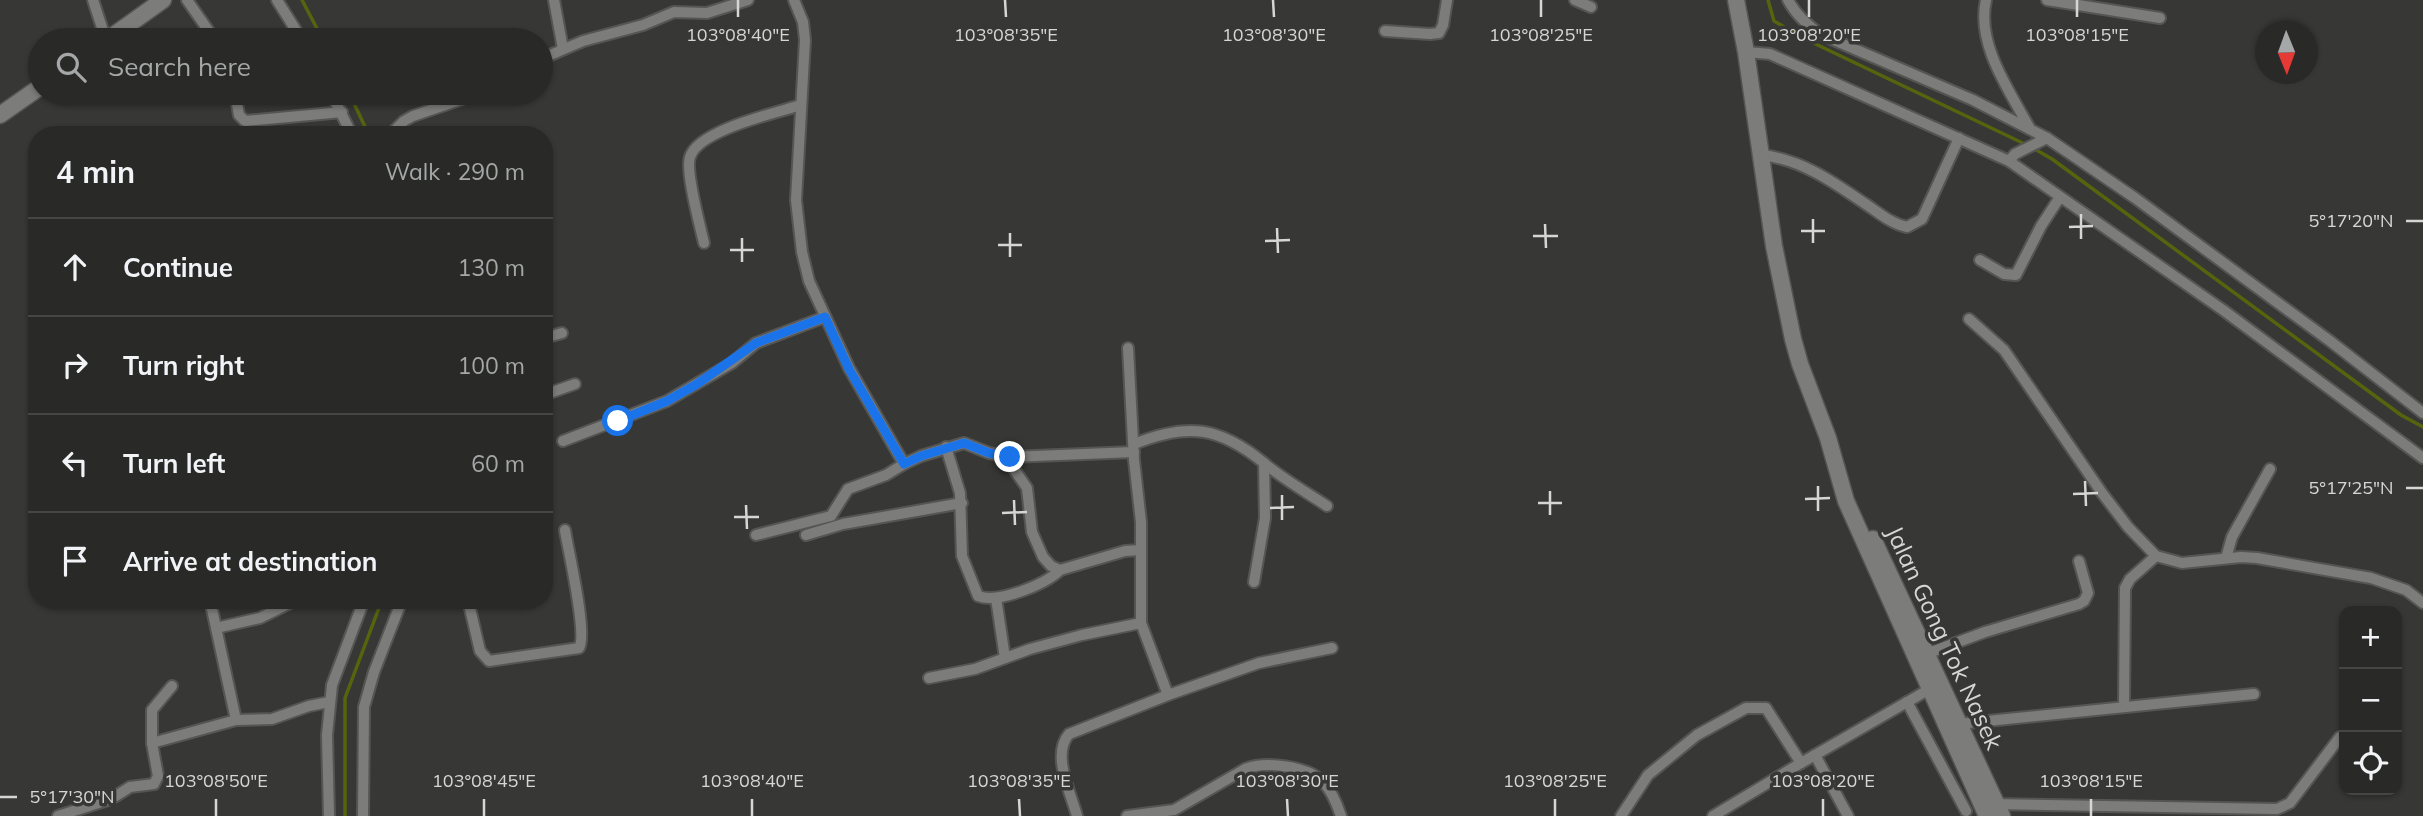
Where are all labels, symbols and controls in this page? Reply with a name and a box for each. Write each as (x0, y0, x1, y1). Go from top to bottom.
north arrow (2255, 21, 2318, 84)
text: 103°08'40"E (686, 23, 790, 46)
text: 103°08'35"E (954, 23, 1058, 46)
text: 103°08'30"E (1222, 23, 1326, 46)
text: 103°08'25"E (1489, 23, 1593, 46)
text: 103°08'20"E (1757, 23, 1861, 46)
text: 103°08'15"E (2025, 23, 2129, 46)
search box (28, 28, 553, 105)
icon: search (52, 48, 90, 86)
text: Search here (108, 50, 251, 83)
text: 4 min (56, 153, 135, 191)
text: Walk · 290 m (385, 157, 525, 186)
text: 5°17'20"N (2308, 209, 2394, 232)
icon: ahead (56, 248, 94, 286)
text: Continue (123, 251, 233, 284)
text: 130 m (457, 253, 525, 282)
icon: right (56, 346, 94, 384)
text: Turn right (123, 349, 244, 382)
text: 100 m (457, 351, 525, 380)
route start (602, 405, 633, 436)
route end (994, 441, 1025, 472)
icon: left (56, 444, 94, 482)
text: Turn left (123, 447, 225, 480)
text: 60 m (471, 449, 525, 478)
text: 5°17'25"N (2308, 476, 2394, 499)
street label: Jalan Gong Tok Nasek (1880, 521, 2010, 755)
icon: arrive (56, 542, 94, 580)
text: Arrive at destination (123, 545, 378, 578)
map controls (2339, 606, 2402, 795)
button: + (2339, 606, 2402, 669)
button: − (2339, 669, 2402, 732)
button: locate (2339, 732, 2402, 795)
text: 103°08'50"E (164, 769, 268, 792)
text: 103°08'45"E (432, 769, 536, 792)
text: 103°08'40"E (700, 769, 804, 792)
text: 103°08'35"E (967, 769, 1071, 792)
text: 103°08'30"E (1235, 769, 1339, 792)
text: 103°08'25"E (1503, 769, 1607, 792)
text: 103°08'20"E (1771, 769, 1875, 792)
text: 103°08'15"E (2039, 769, 2143, 792)
text: 5°17'30"N (29, 785, 115, 808)

